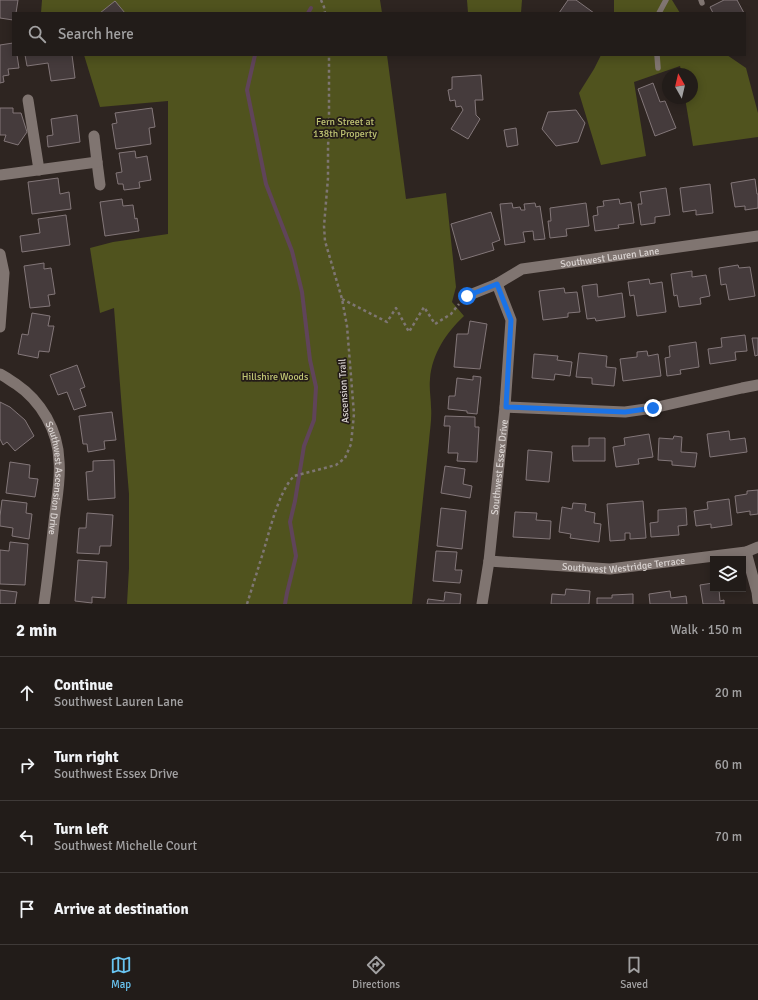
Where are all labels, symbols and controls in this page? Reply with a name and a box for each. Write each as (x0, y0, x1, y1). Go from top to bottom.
search box (12, 12, 746, 56)
icon: search (26, 23, 48, 45)
text: Search here (58, 25, 134, 43)
north arrow (662, 68, 698, 104)
park label: Fern Street at 138th Property (313, 116, 377, 140)
street label: Southwest Lauren Lane (560, 245, 660, 271)
route start (458, 287, 476, 305)
street label: Ascension Trail (336, 358, 352, 423)
park label: Hillshire Woods (242, 371, 309, 383)
route end (644, 399, 662, 417)
street label: Southwest Ascension Drive (43, 419, 64, 535)
street label: Southwest Essex Drive (489, 419, 511, 516)
street label: Southwest Westridge Terrace (561, 555, 686, 576)
map controls (710, 556, 746, 592)
button: layers (710, 556, 746, 592)
text: 2 min (16, 620, 57, 641)
text: Walk · 150 m (671, 622, 742, 638)
text: Continue (54, 676, 113, 694)
icon: ahead (16, 682, 38, 704)
text: 20 m (715, 685, 742, 701)
text: Southwest Lauren Lane (54, 694, 184, 710)
text: Turn right (54, 748, 119, 766)
icon: right (16, 754, 38, 776)
text: 60 m (715, 757, 742, 773)
text: Southwest Essex Drive (54, 766, 179, 782)
text: Turn left (54, 820, 108, 838)
icon: left (16, 826, 38, 848)
text: 70 m (715, 829, 742, 845)
text: Southwest Michelle Court (54, 838, 197, 854)
icon: arrive (16, 898, 38, 920)
text: Arrive at destination (54, 900, 189, 918)
tab: Map (110, 954, 132, 991)
tab: Directions (352, 954, 400, 991)
tab: Saved (620, 954, 648, 991)

